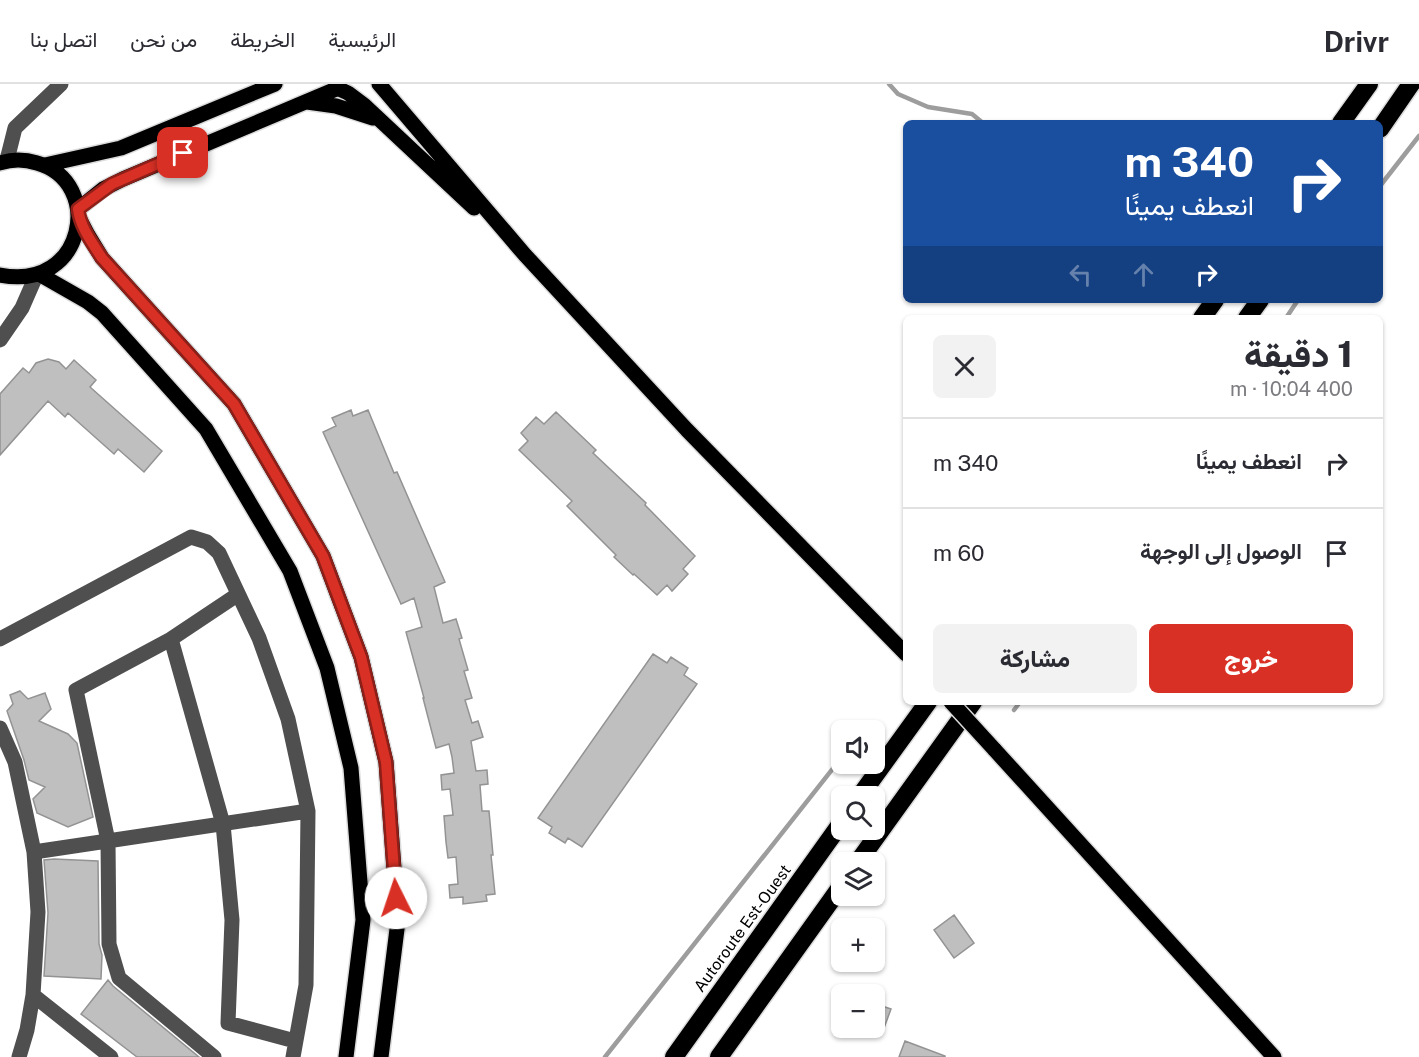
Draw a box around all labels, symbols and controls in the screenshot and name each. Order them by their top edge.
text: Drivr [1324,25,1389,58]
text: اتصل بنا [30,27,97,52]
text: من نحن [130,27,197,52]
text: الخريطة [230,27,295,52]
text: الرئيسية [328,27,396,52]
pin [157,127,208,178]
icon: arrive [166,136,199,169]
text: 340 m [1124,137,1254,186]
icon: right [1275,144,1353,222]
text: انعطف يمينًا [1125,189,1254,221]
icon: left [1064,258,1097,291]
icon: ahead [1127,258,1160,291]
icon: right [1190,258,1223,291]
text: 1 دقيقة [1244,333,1353,375]
button: close [933,335,996,398]
text: 400 m · 10:04 [1230,377,1353,401]
icon: right [1320,447,1353,480]
text: انعطف يمينًا [1196,448,1302,474]
text: 340 m [933,450,999,476]
icon: arrive [1320,537,1353,570]
text: الوصول إلى الوجهة [1140,538,1302,564]
text: 60 m [933,540,984,566]
button: مشاركة [933,624,1137,693]
button: خروج [1149,624,1353,693]
map controls [831,720,885,1038]
button: sound [831,720,885,774]
button: search [831,786,885,840]
button: layers [831,852,885,906]
street label: Autoroute Est-Ouest [690,861,795,996]
position arrow [364,866,428,930]
button: + [831,918,885,972]
button: − [831,984,885,1038]

